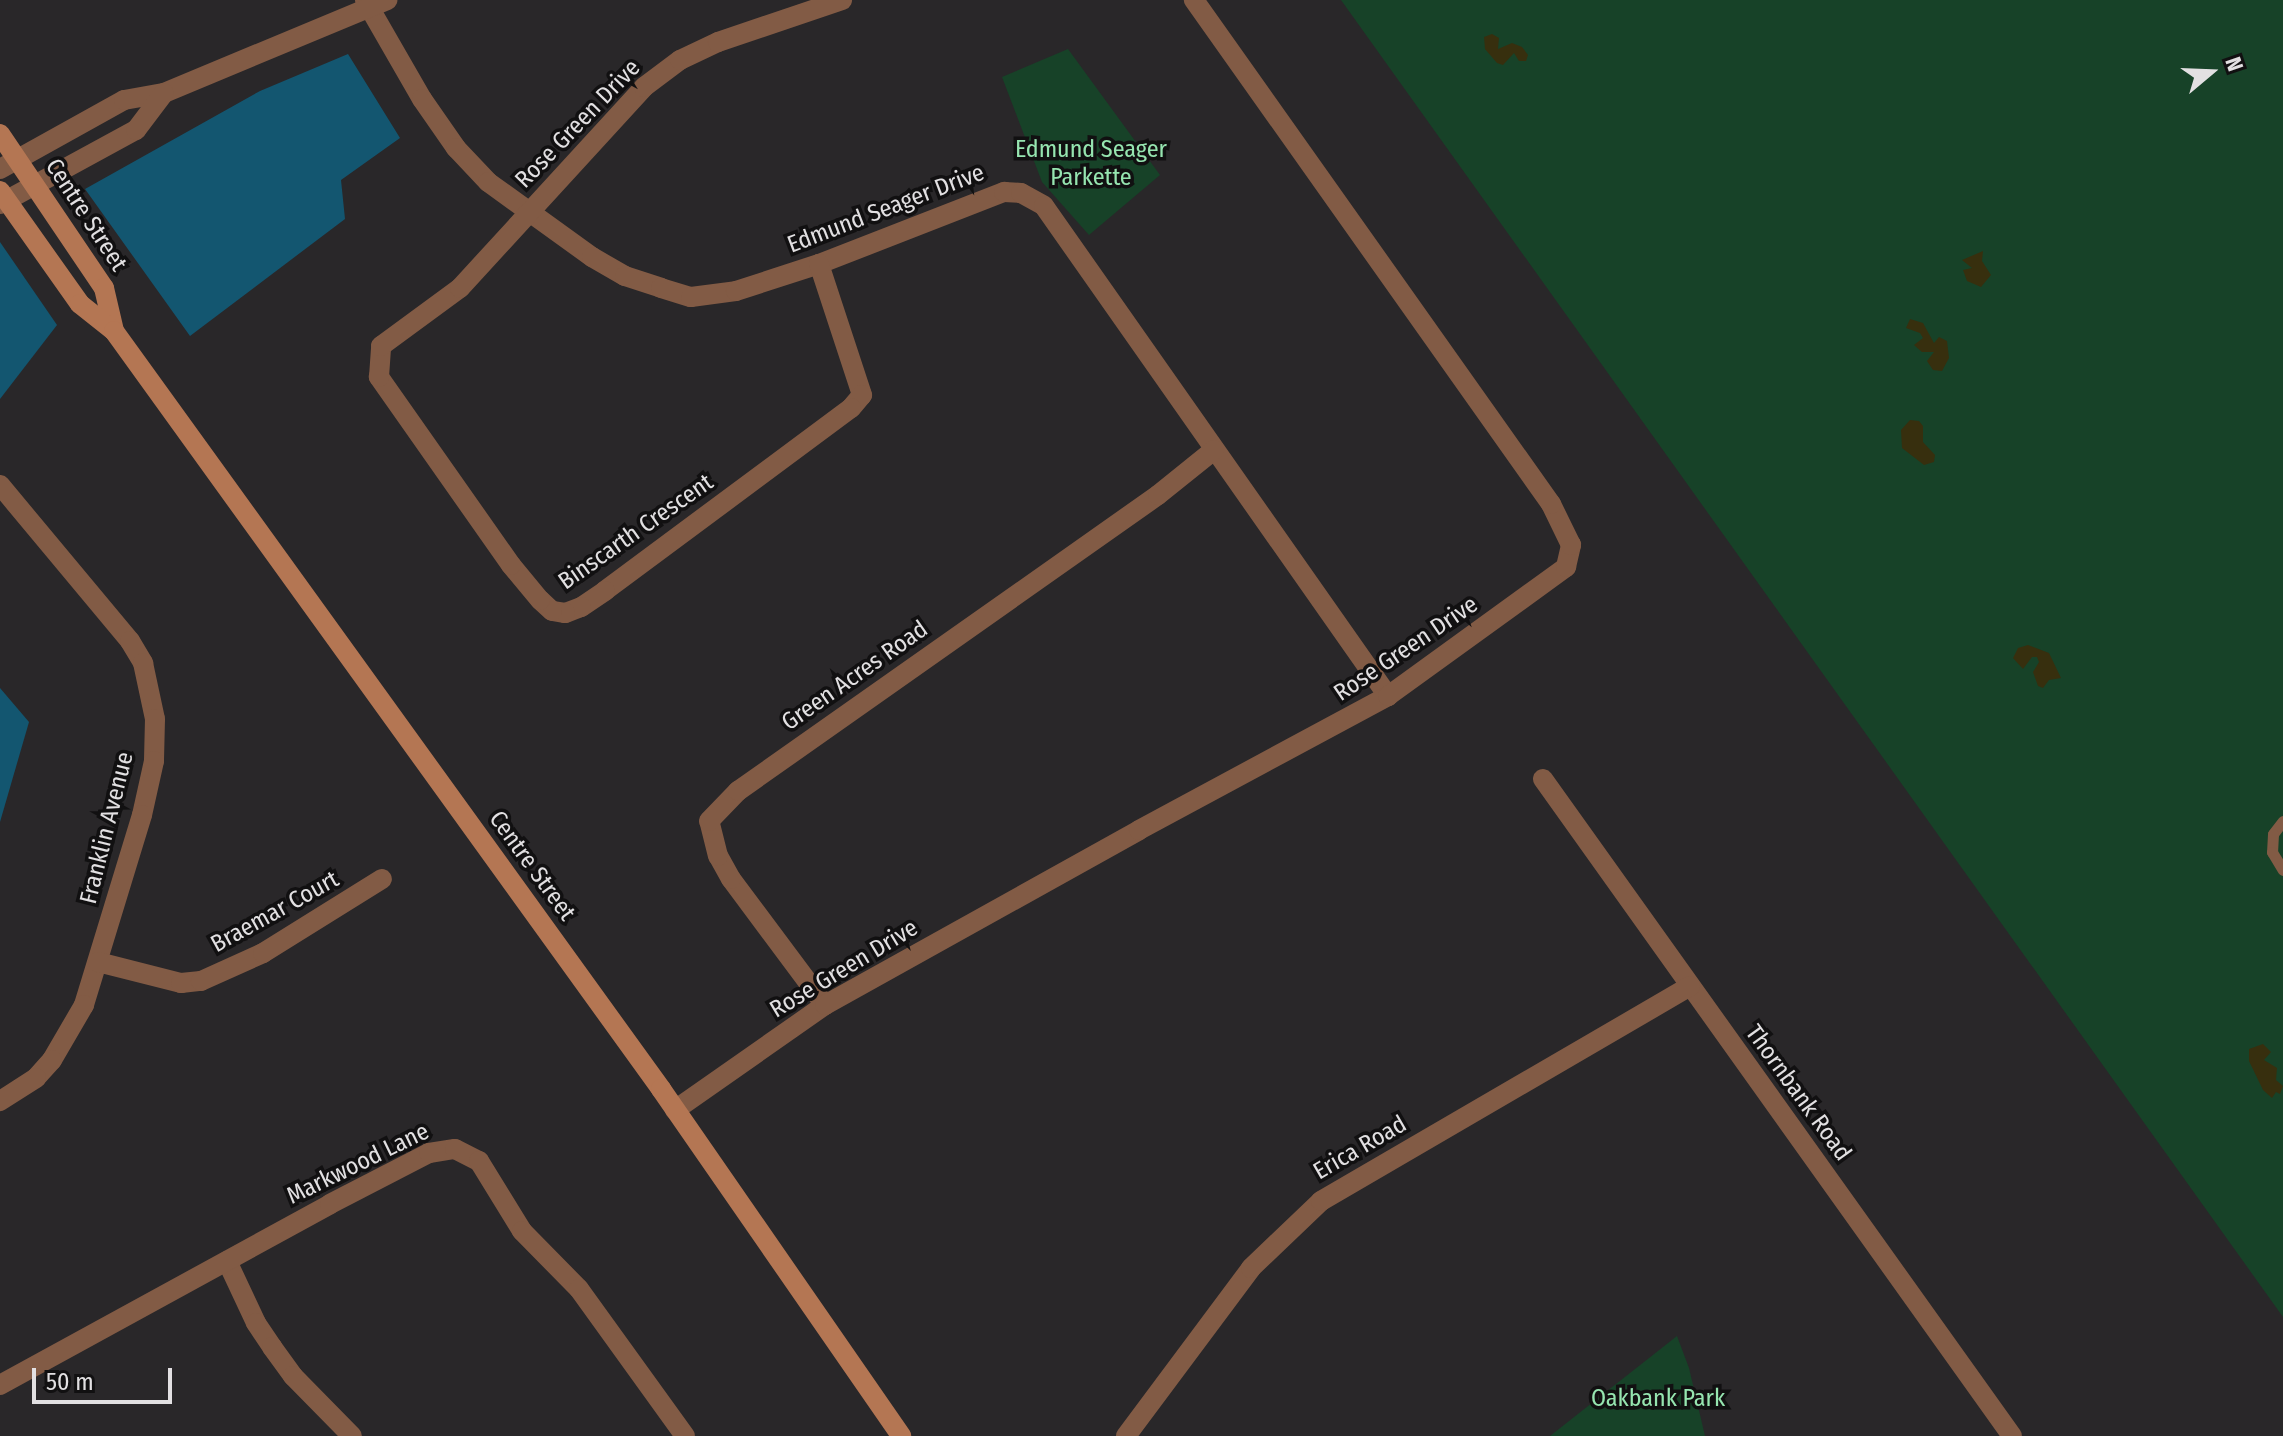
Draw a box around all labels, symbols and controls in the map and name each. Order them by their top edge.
north arrow [2171,32,2251,112]
text: N [2219,53,2249,75]
street label: Rose Green Drive [510,54,646,194]
park label: Edmund Seager Parkette [1015,136,1167,192]
street label: Centre Street [39,153,133,277]
street label: Edmund Seager Drive [784,158,988,260]
street label: Binscarth Crescent [553,468,719,596]
street label: Rose Green Drive [1329,590,1483,708]
street label: Green Acres Road [776,615,934,737]
street label: Franklin Avenue [74,749,140,907]
street label: Centre Street [483,806,581,926]
street label: Braemar Court [206,865,344,959]
street label: Rose Green Drive [765,914,923,1024]
street label: Thornbank Road [1739,1019,1857,1167]
street label: Erica Road [1308,1110,1412,1186]
street label: Markwood Lane [282,1117,434,1211]
scale bar [36,1352,176,1402]
text: 50 m [46,1368,94,1396]
park label: Oakbank Park [1591,1385,1725,1413]

